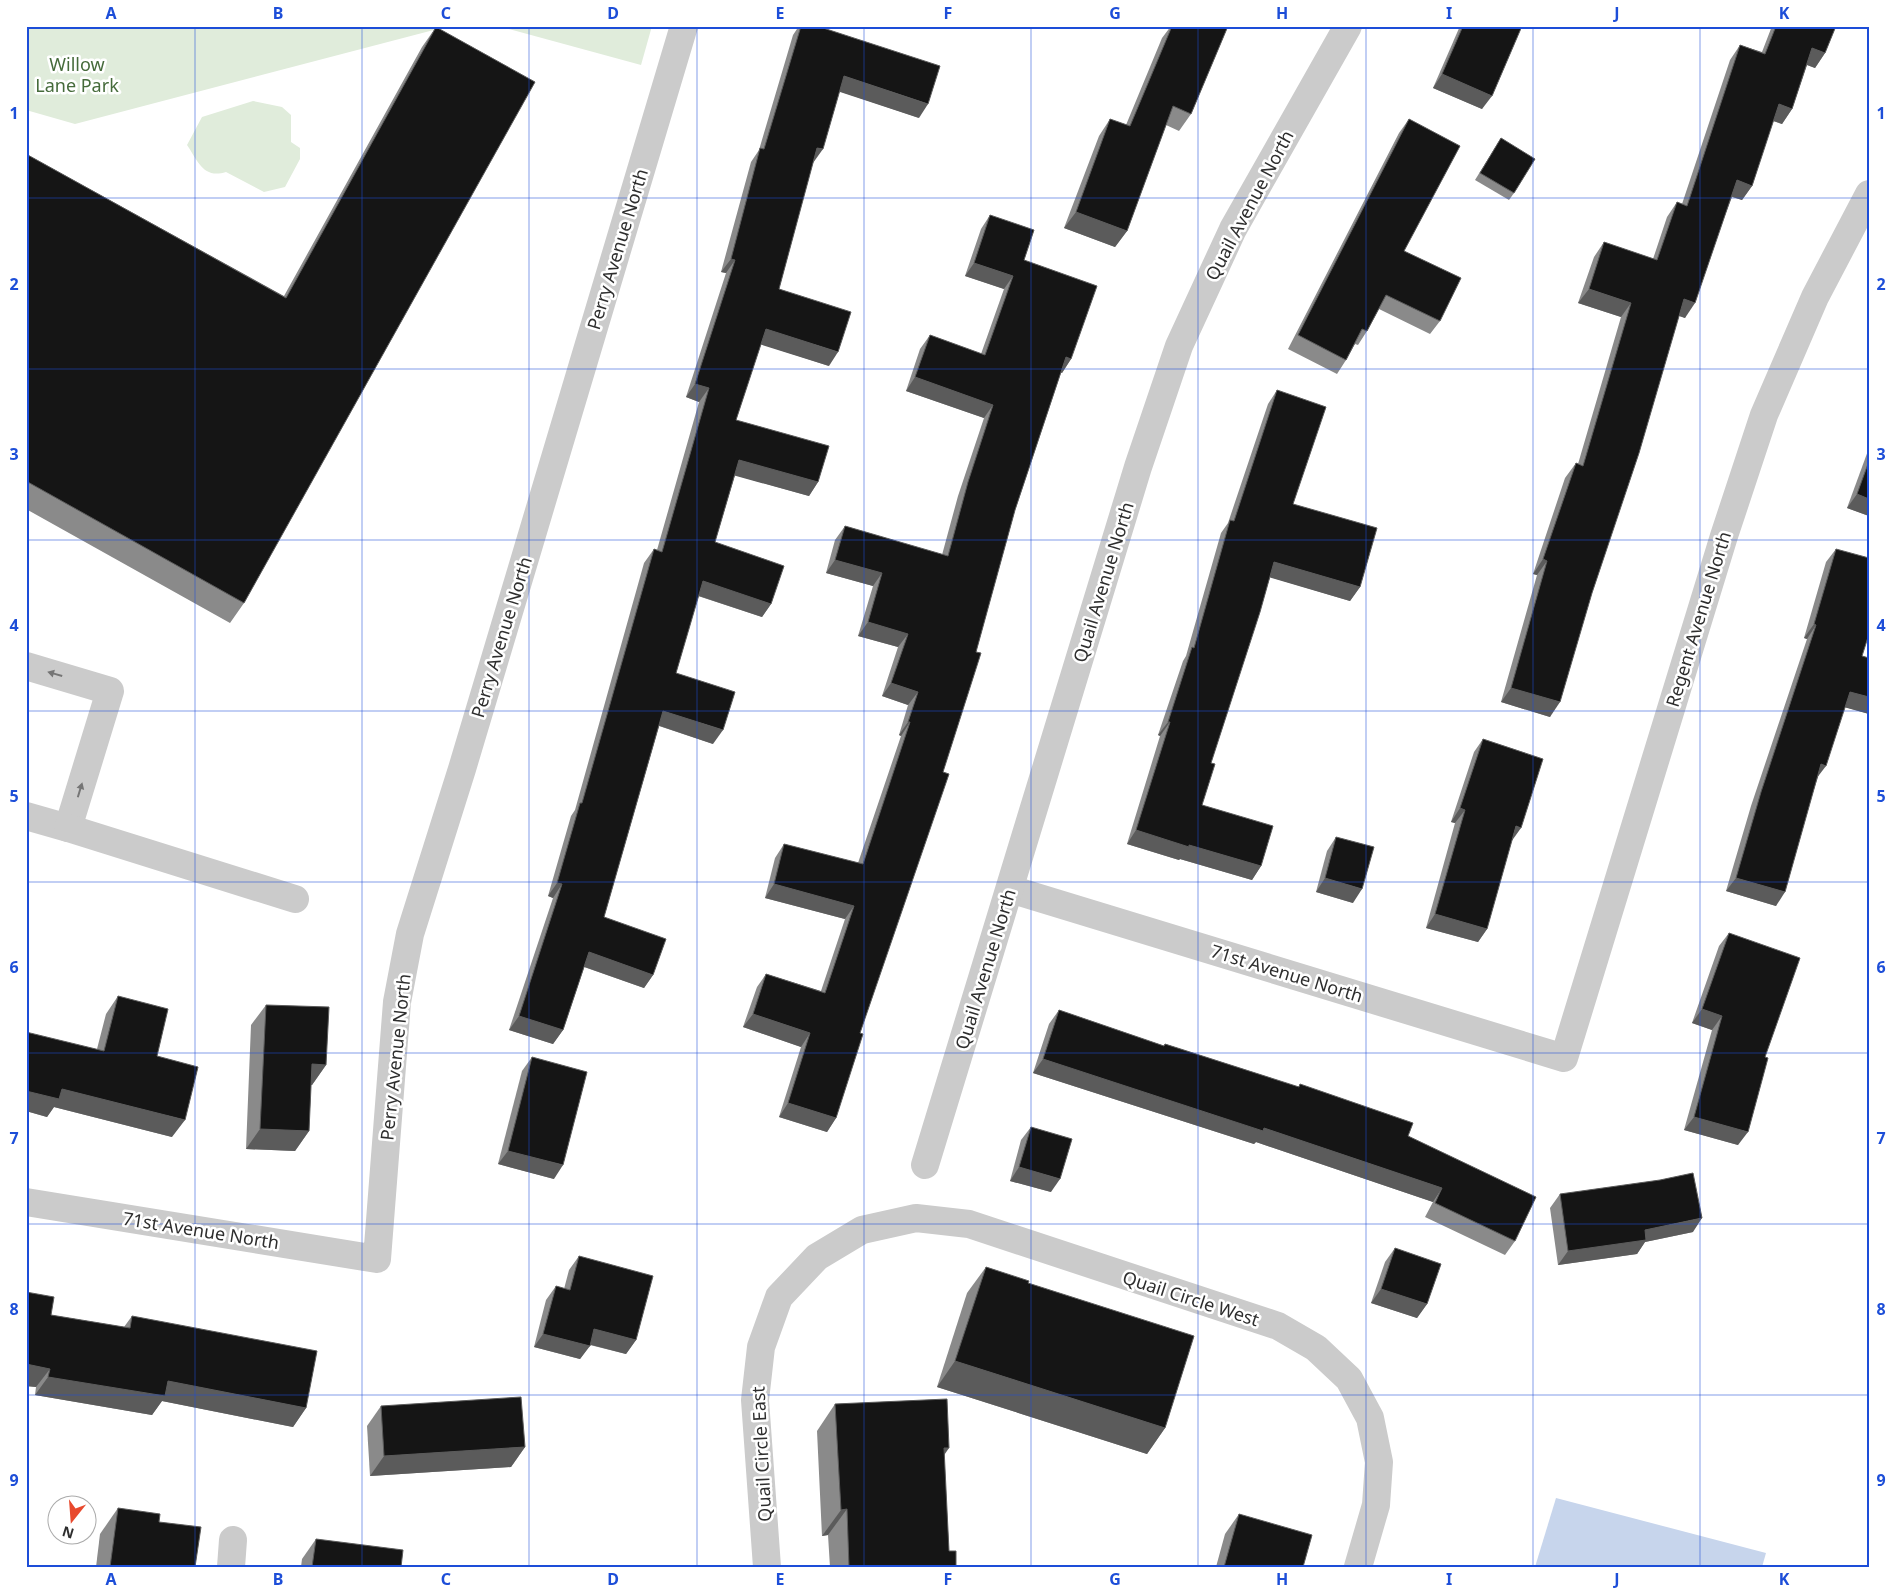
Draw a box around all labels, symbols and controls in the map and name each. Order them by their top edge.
text: A [105,2,117,24]
text: B [273,2,283,24]
text: C [441,2,451,24]
text: D [607,2,619,24]
text: E [776,2,785,24]
text: F [944,2,952,24]
text: G [1109,2,1121,24]
text: H [1276,2,1288,24]
text: I [1446,2,1452,24]
text: J [1612,2,1620,24]
text: K [1779,2,1790,24]
park label: Willow Lane Park [35,52,119,97]
text: 1 [9,102,19,124]
text: 1 [1876,102,1886,124]
street label: Quail Avenue North [1199,126,1299,284]
street label: Perry Avenue North [581,166,653,332]
text: 2 [9,273,19,295]
text: 2 [1876,273,1886,295]
text: 3 [9,443,19,465]
text: 3 [1876,443,1886,465]
street label: Quail Avenue North [1067,499,1139,665]
street label: Regent Avenue North [1660,528,1736,710]
street label: Perry Avenue North [465,554,537,720]
text: 4 [9,614,19,636]
text: 4 [1876,614,1886,636]
one-way arrow [47,670,62,678]
one-way arrow [77,783,84,798]
text: 5 [9,785,19,807]
text: 5 [1876,785,1886,807]
street label: Quail Avenue North [949,886,1021,1052]
street label: 71st Avenue North [1208,938,1366,1008]
text: 6 [9,956,19,978]
text: 6 [1876,956,1886,978]
street label: Perry Avenue North [374,973,416,1141]
text: 7 [9,1127,19,1149]
text: 7 [1876,1127,1886,1149]
street label: 71st Avenue North [121,1206,281,1254]
street label: Quail Circle West [1120,1265,1263,1332]
text: 8 [9,1298,19,1320]
text: 8 [1876,1298,1886,1320]
street label: Quail Circle East [745,1385,777,1522]
text: 9 [9,1469,19,1491]
text: 9 [1876,1469,1886,1491]
north arrow [48,1496,98,1546]
text: N [60,1522,76,1544]
text: A [105,1568,117,1590]
text: B [273,1568,283,1590]
text: C [441,1568,451,1590]
text: D [607,1568,619,1590]
text: E [776,1568,785,1590]
text: F [944,1568,952,1590]
text: G [1109,1568,1121,1590]
text: H [1276,1568,1288,1590]
text: I [1446,1568,1452,1590]
text: J [1612,1568,1620,1590]
text: K [1779,1568,1790,1590]

